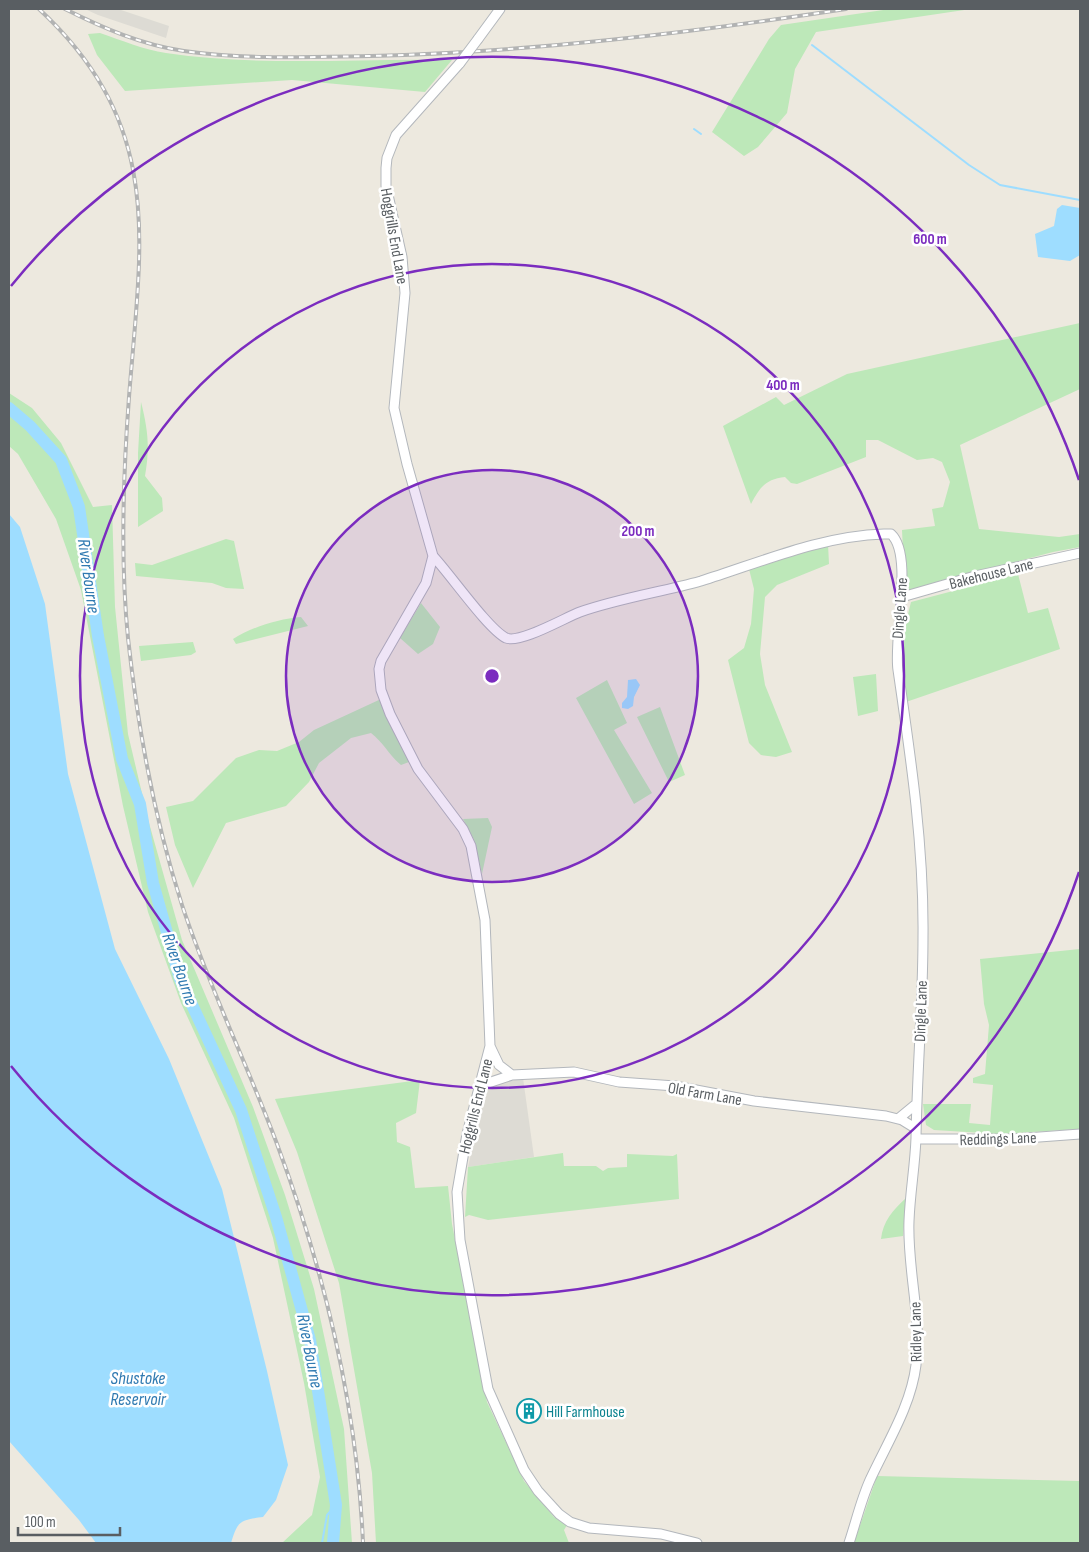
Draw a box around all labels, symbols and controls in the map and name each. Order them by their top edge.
street label: Hoggrills End Lane [376,187,411,286]
text: 600 m [913,230,947,249]
text: 400 m [766,376,800,395]
text: 200 m [621,522,655,541]
water label: River Bourne [73,537,104,615]
street label: Bakehouse Lane [947,555,1035,594]
street label: Dingle Lane [889,577,912,639]
centre of rings [483,667,501,685]
water label: River Bourne [157,930,202,1008]
street label: Dingle Lane [911,980,932,1042]
street label: Hoggrills End Lane [455,1057,497,1156]
street label: Old Farm Lane [666,1079,743,1110]
street label: Reddings Lane [959,1129,1037,1150]
street label: Ridley Lane [906,1302,927,1362]
water label: River Bourne [292,1312,327,1390]
water label: Shustoke Reservoir [110,1368,167,1410]
building icon: Hill Farmhouse [516,1398,542,1424]
place label: Hill Farmhouse [546,1403,625,1422]
scale bar [18,1504,120,1536]
text: 100 m [25,1513,56,1532]

